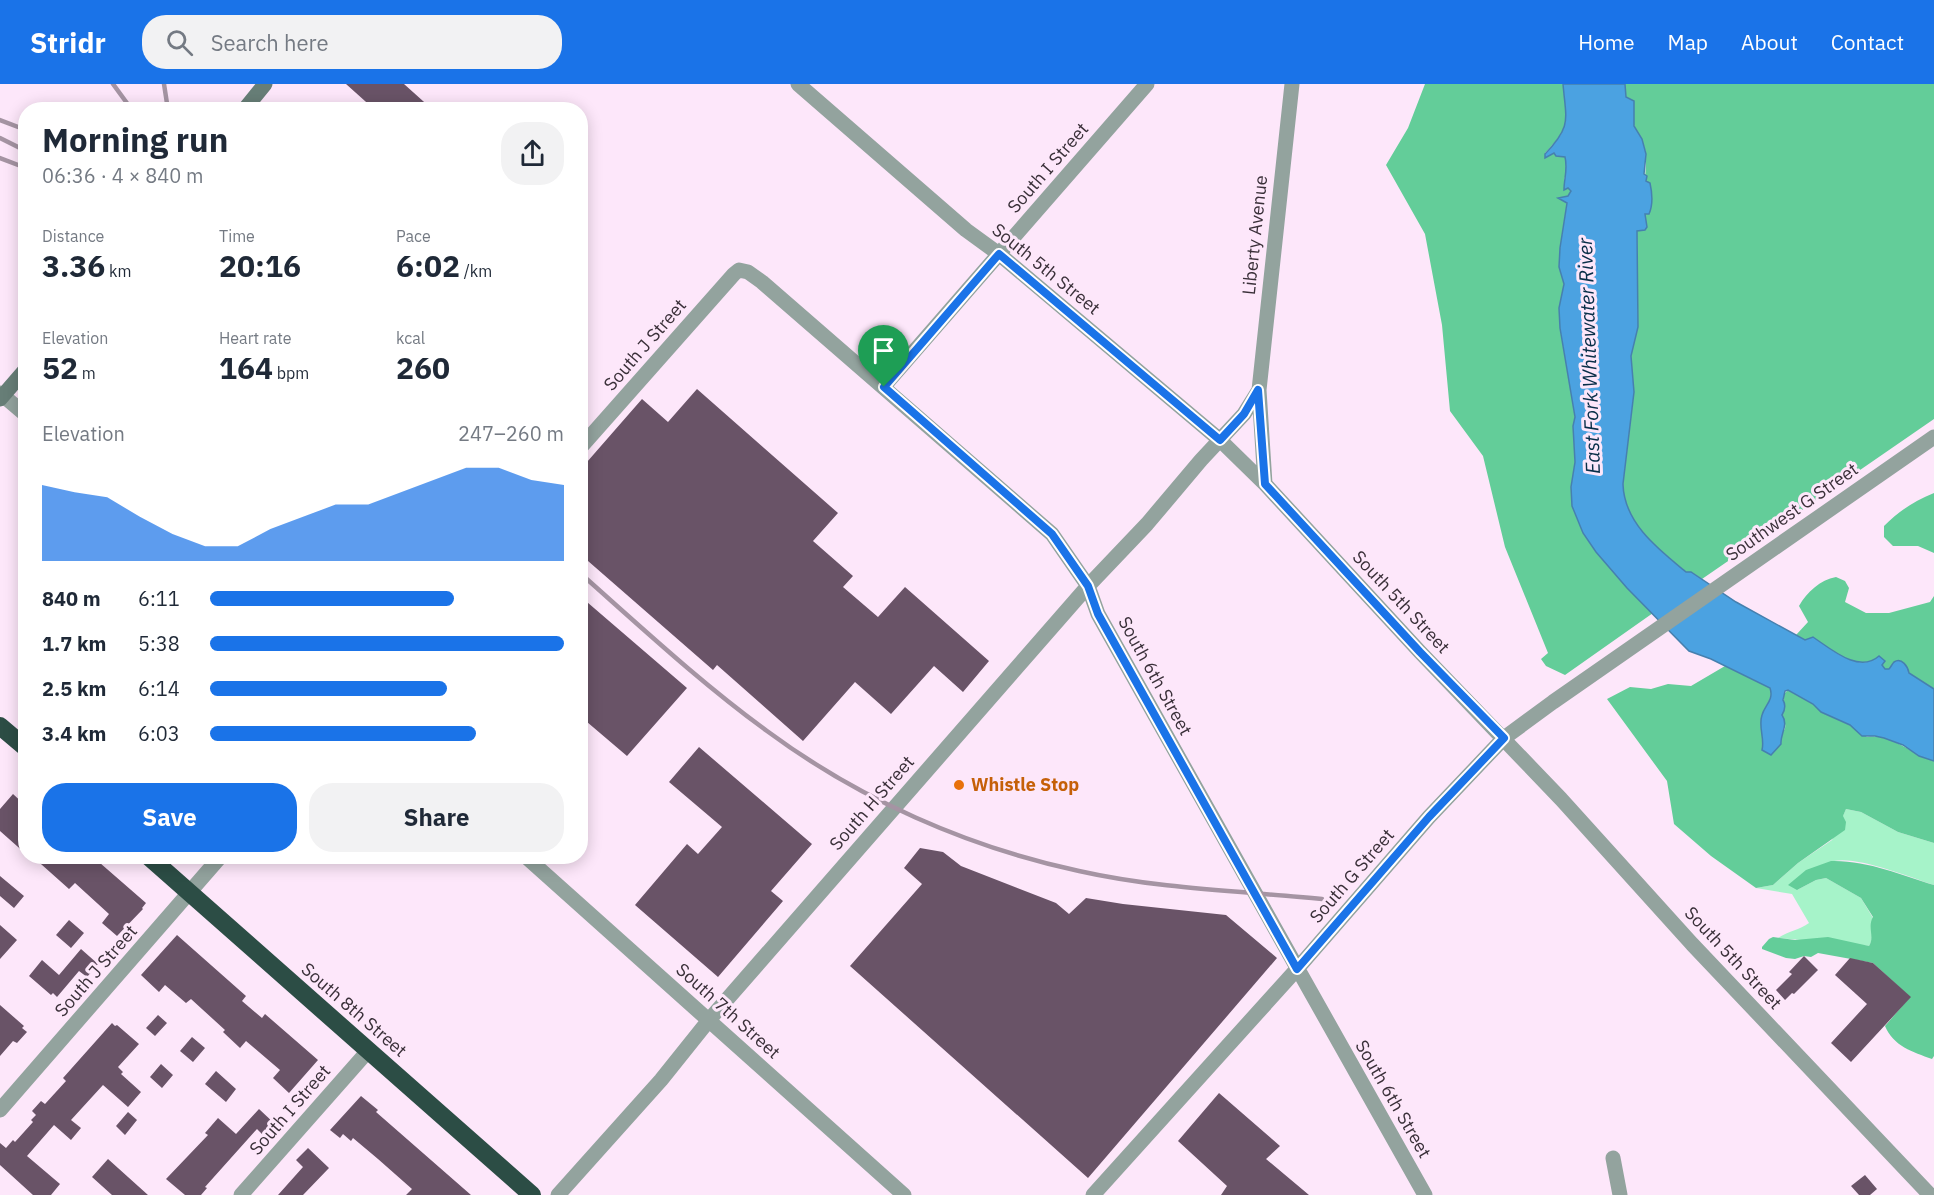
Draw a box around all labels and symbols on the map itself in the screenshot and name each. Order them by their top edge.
street label: South I Street [1002,118,1093,218]
street label: Liberty Avenue [1237,174,1272,296]
street label: South 5th Street [988,218,1105,319]
water label: East Fork Whitewater River [1571,237,1606,475]
street label: South J Street [598,294,691,395]
pin [858,325,909,387]
street label: Southwest G Street [1721,457,1862,566]
street label: South 5th Street [1348,545,1455,658]
street label: South 6th Street [1113,612,1198,739]
street label: South H Street [824,751,919,855]
place label: Whistle Stop [971,773,1079,796]
marker: Whistle Stop [952,778,966,792]
street label: South G Street [1304,824,1399,928]
street label: South 5th Street [1680,901,1787,1014]
street label: South J Street [49,920,142,1021]
street label: South 8th Street [297,957,412,1062]
street label: South 7th Street [671,958,785,1064]
street label: South 6th Street [1350,1036,1437,1162]
street label: South I Street [244,1060,335,1160]

